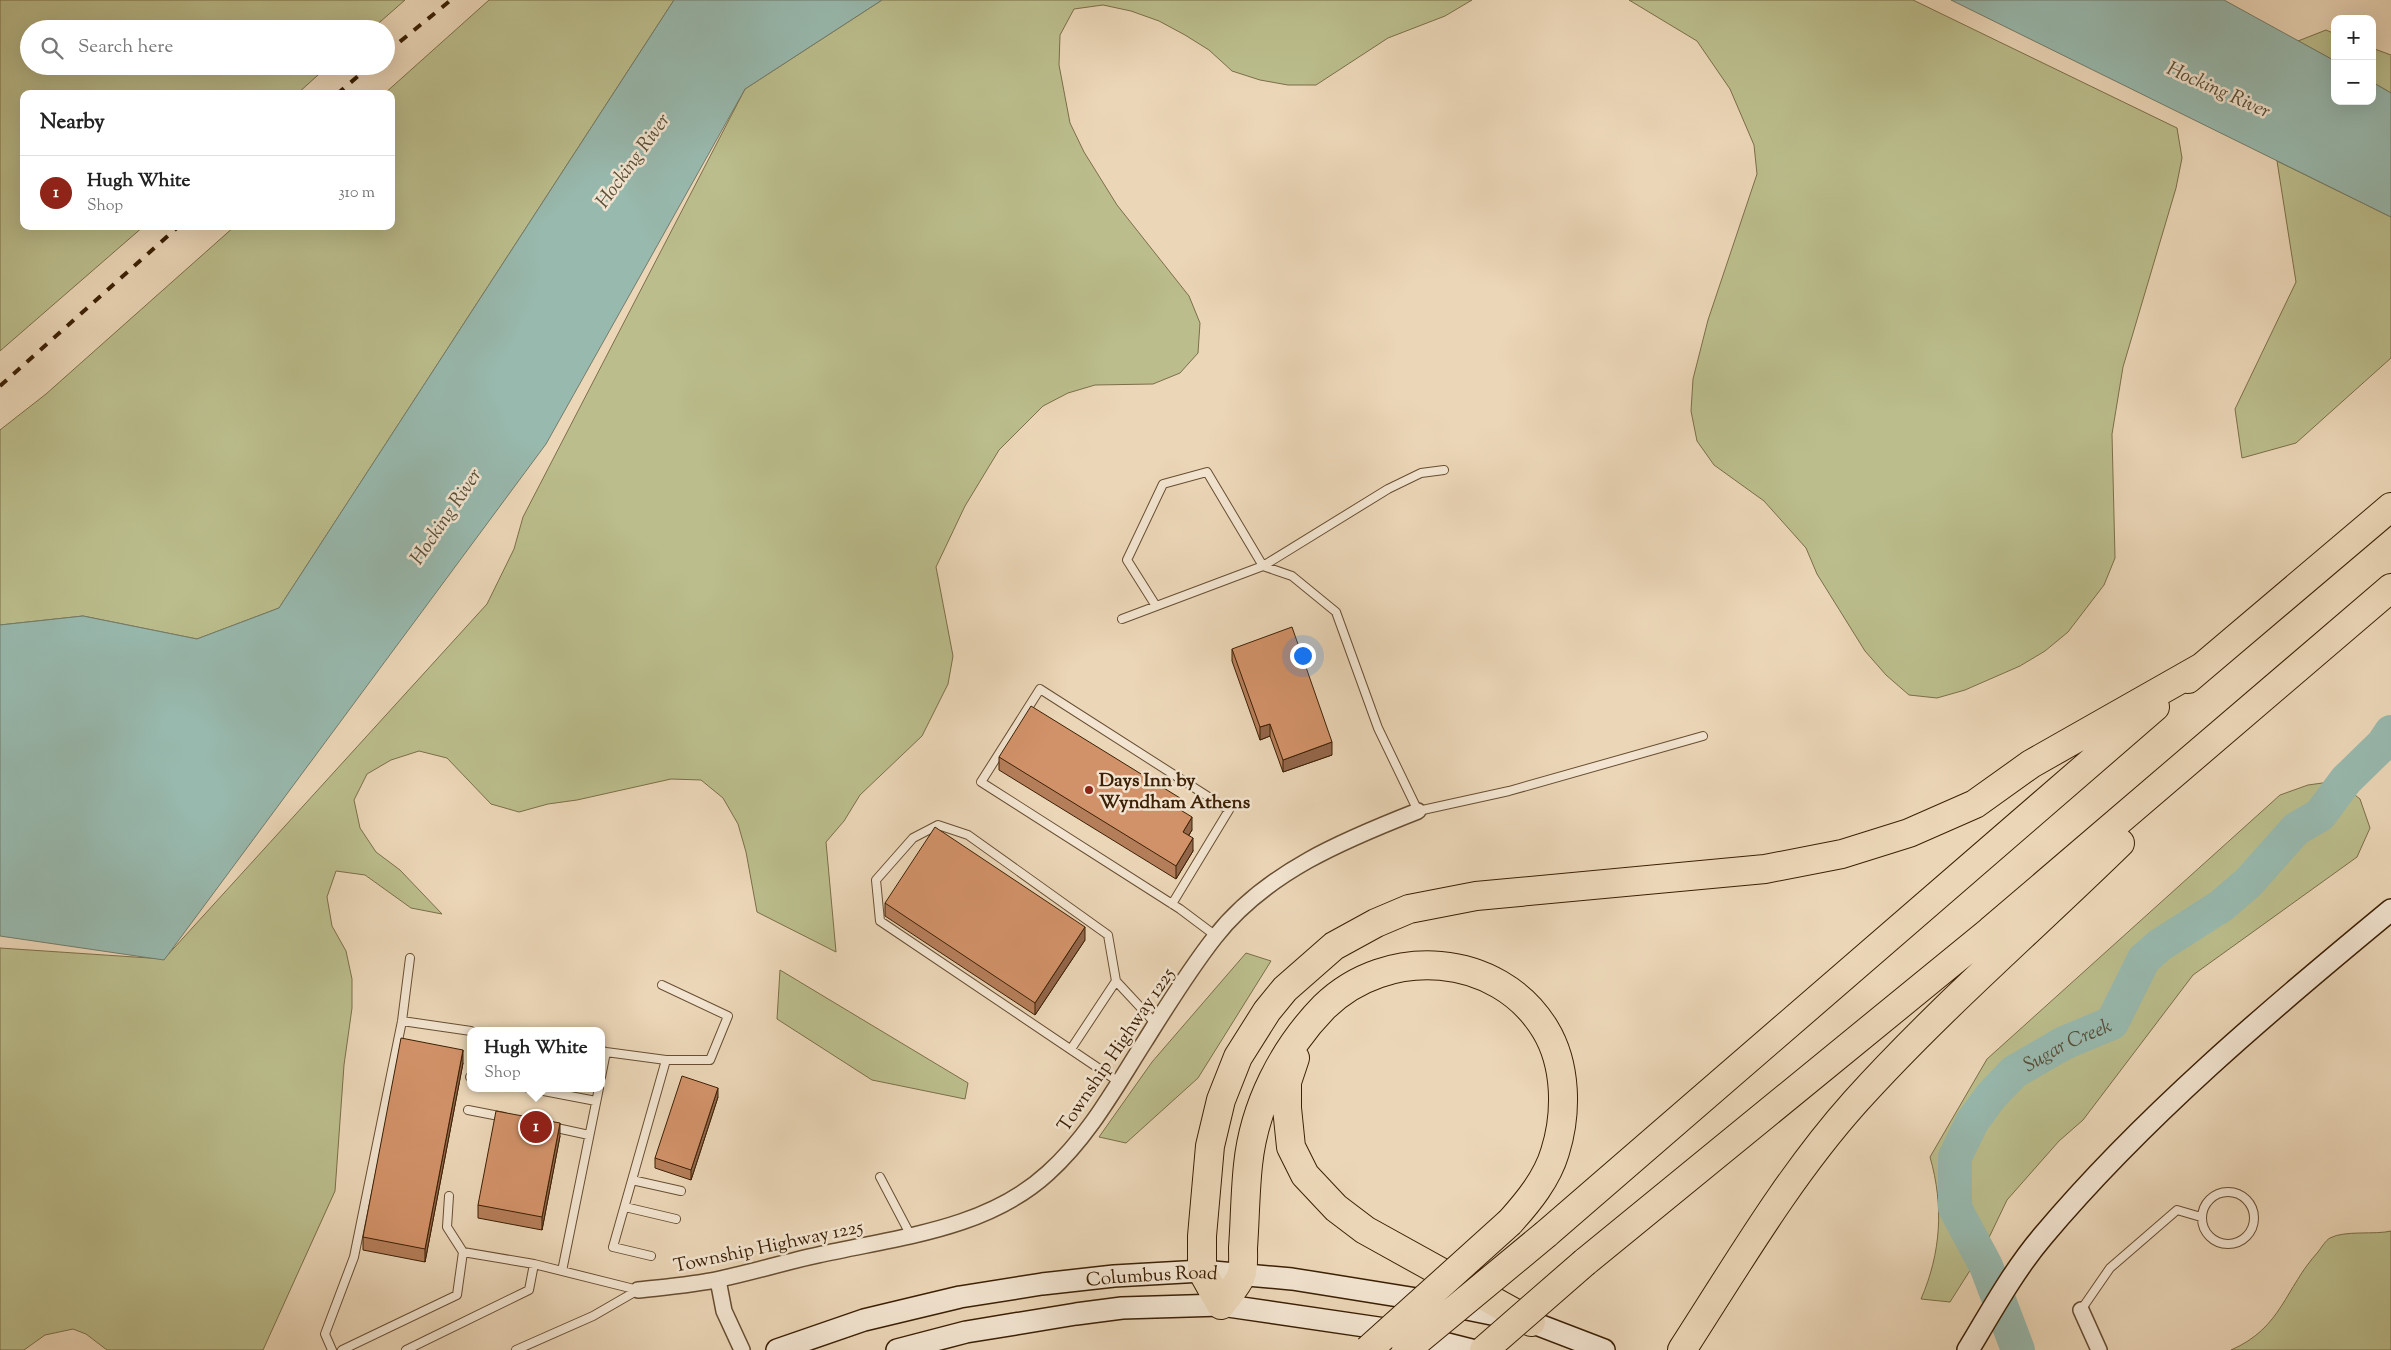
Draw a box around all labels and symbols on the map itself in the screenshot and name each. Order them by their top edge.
water label: Hocking River [2161,55,2275,127]
water label: Hocking River [590,108,678,215]
water label: Hocking River [404,463,490,571]
your location [1290,643,1316,669]
place label: Days Inn by Wyndham Athens [1099,768,1251,817]
marker: Days Inn by Wyndham Athens [1083,784,1095,796]
street label: Township Highway 1225 [1052,962,1183,1138]
water label: Sugar Creek [2018,1013,2117,1081]
pin: 1 [520,1108,552,1146]
street label: Township Highway 1225 [671,1214,866,1281]
street label: Columbus Road [1085,1260,1219,1295]

